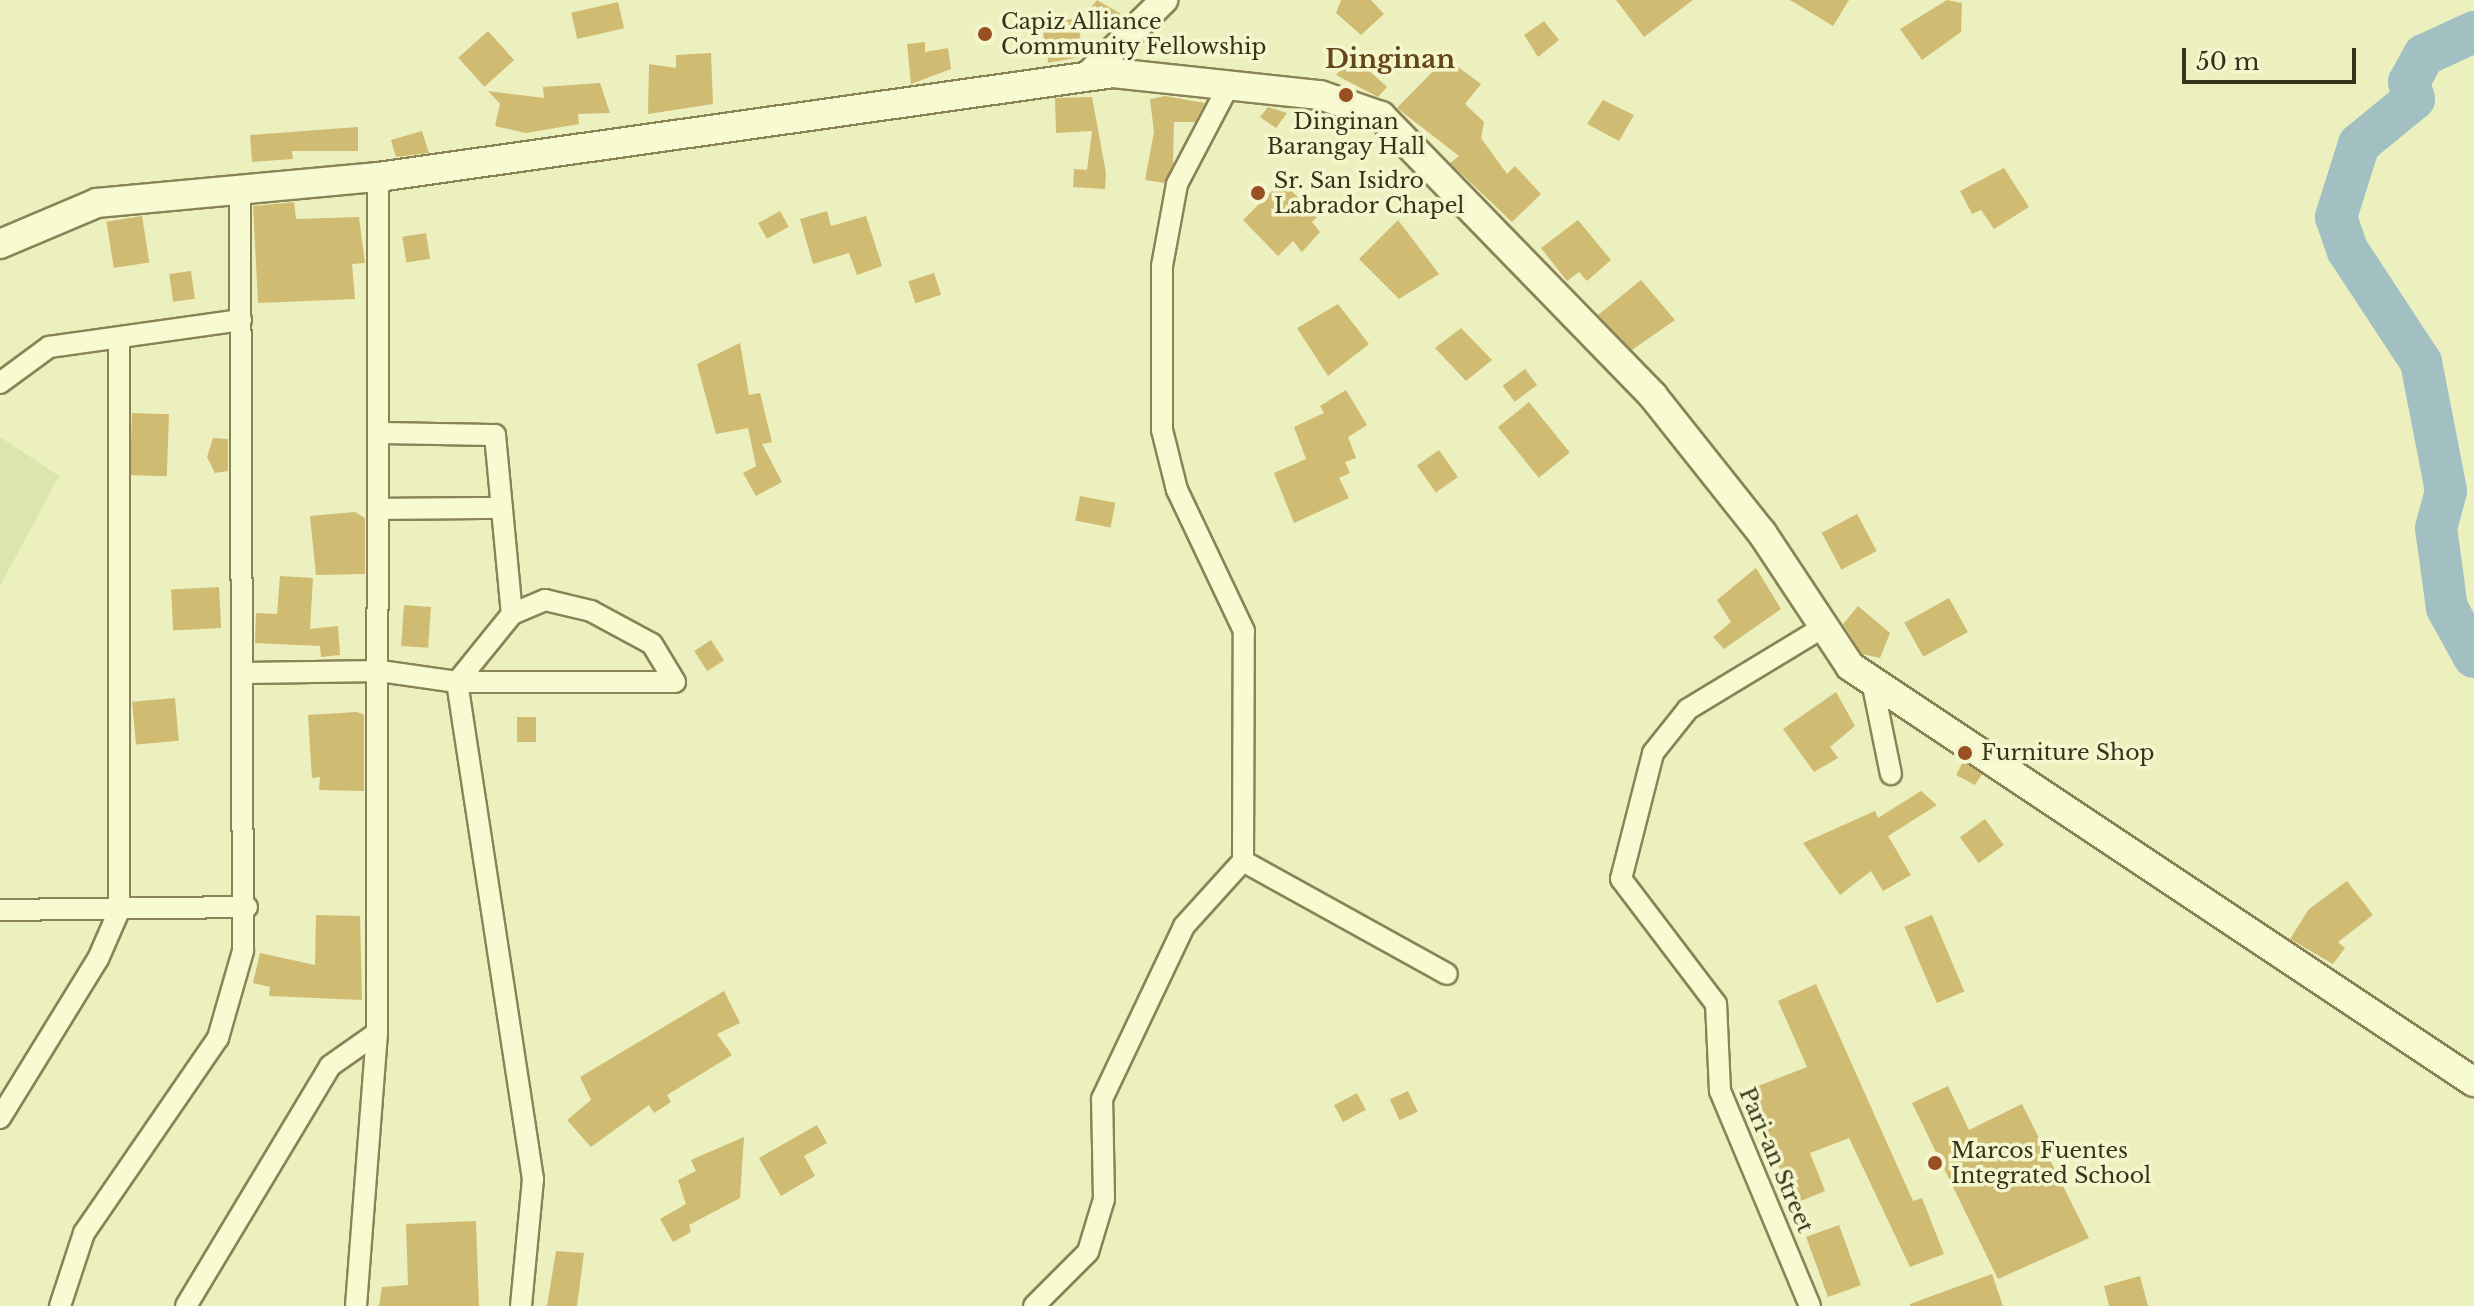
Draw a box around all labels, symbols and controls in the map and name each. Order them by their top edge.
place label: Capiz Alliance Community Fellowship [1001,8,1267,60]
marker: Capiz Alliance Community Fellowship [976,25,994,43]
scale bar [2186,32,2360,82]
district label: Dinginan [1325,44,1455,76]
text: 50 m [2196,47,2259,76]
marker: Dinginan Barangay Hall [1337,86,1355,104]
place label: Dinginan Barangay Hall [1266,108,1426,160]
place label: Sr. San Isidro Labrador Chapel [1274,167,1465,218]
marker: Sr. San Isidro Labrador Chapel [1249,184,1267,202]
place label: Furniture Shop [1981,740,2155,766]
marker: Furniture Shop [1956,744,1974,762]
street label: Pari-an Street [1734,1083,1818,1237]
place label: Marcos Fuentes Integrated School [1951,1137,2151,1188]
marker: Marcos Fuentes Integrated School [1926,1154,1944,1172]

